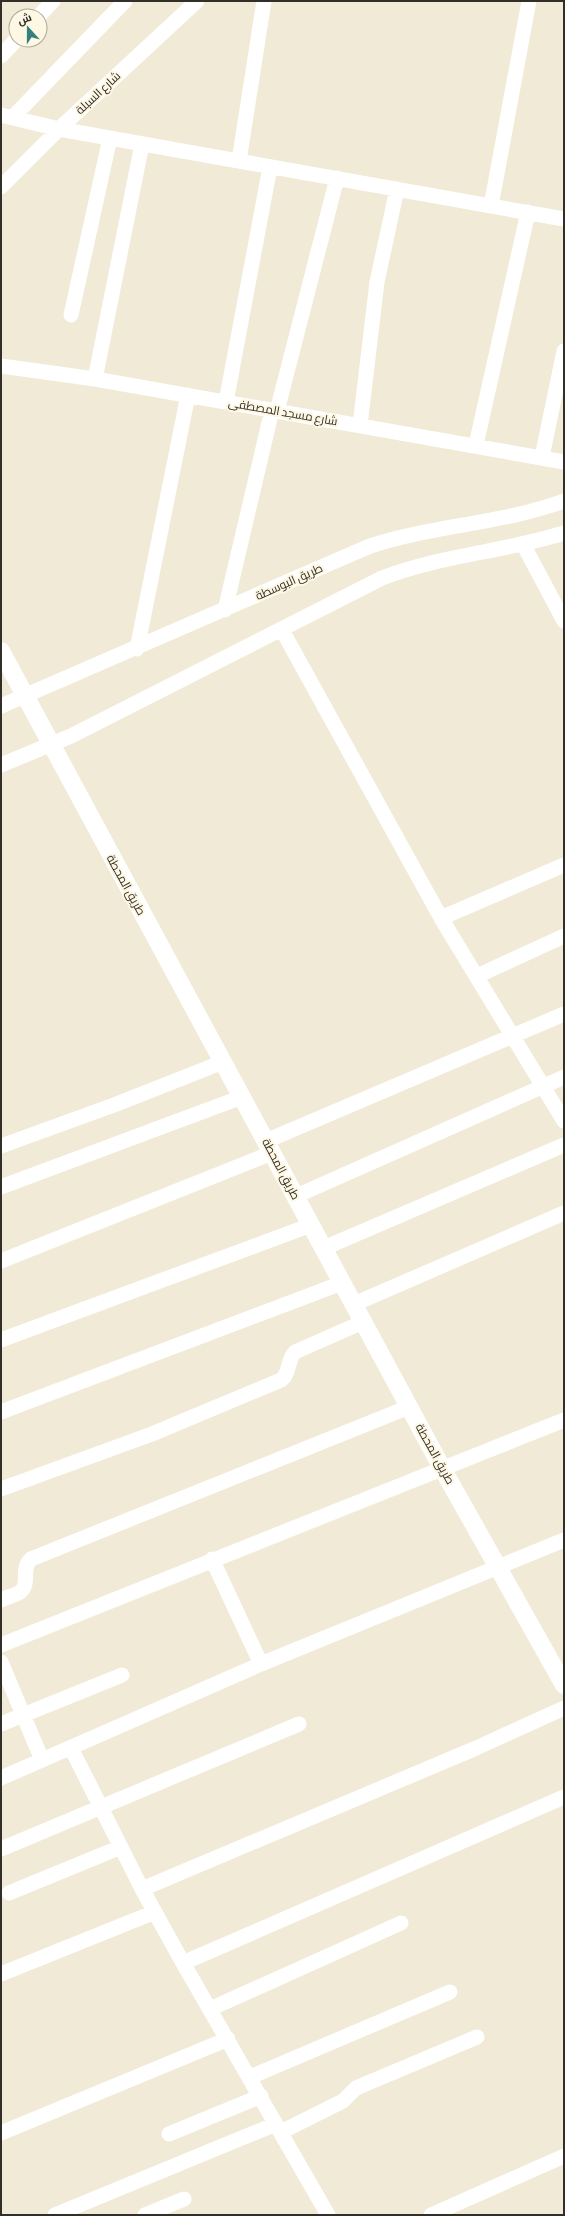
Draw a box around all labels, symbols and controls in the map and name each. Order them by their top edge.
north arrow [8,8,48,48]
text: ش [16,11,34,28]
street label: شارع السبلة [73,69,124,118]
street label: شارع مسجد المصطفى [227,395,339,430]
street label: طريق البوسطة [253,561,325,604]
street label: طريق المحطة [103,852,148,918]
street label: طريق المحطة [258,1136,303,1202]
street label: طريق المحطة [412,1421,457,1487]

